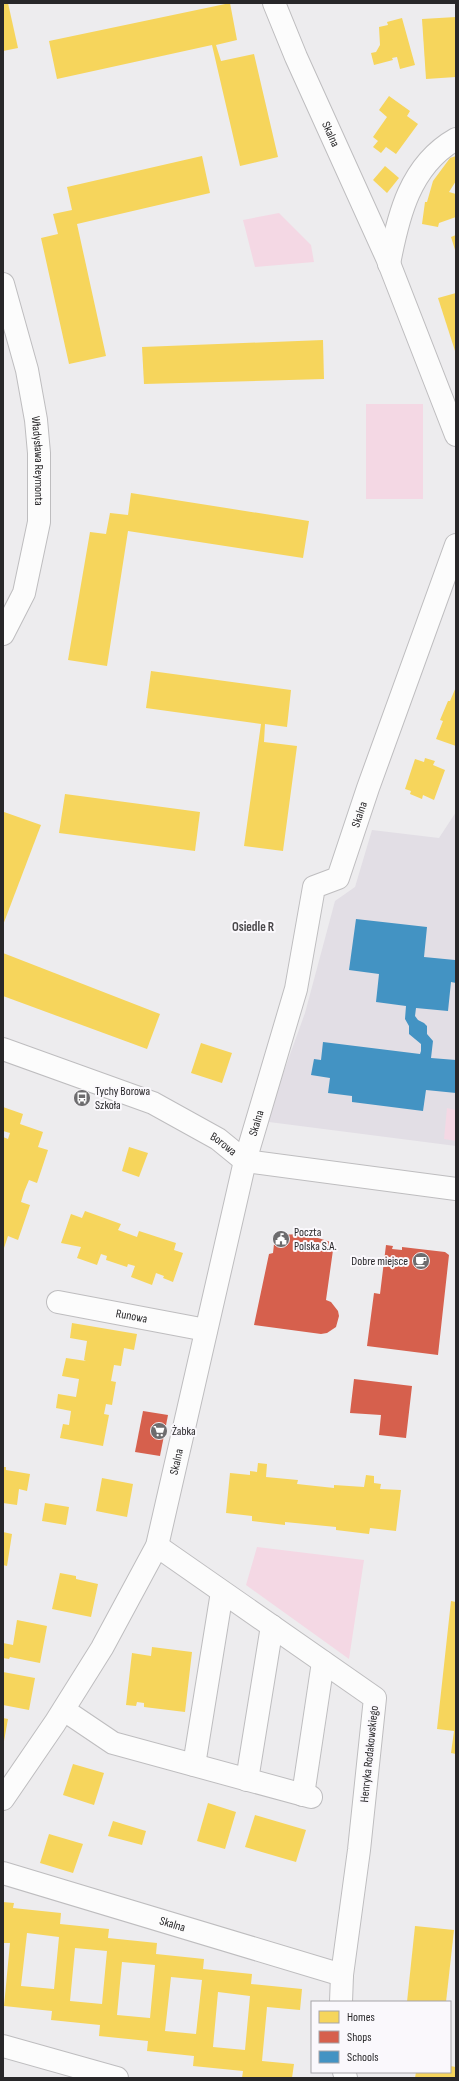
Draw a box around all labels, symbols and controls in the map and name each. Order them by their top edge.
street label: Skalna [318,119,343,150]
street label: Władysława Reymonta [28,416,46,506]
street label: Skalna [348,799,371,829]
district label: Osiedle R [232,919,275,935]
place label: Tychy Borowa Szkoła [95,1084,150,1113]
bus stop icon: Tychy Borowa Szkoła [72,1088,92,1108]
street label: Skalna [246,1108,268,1138]
street label: Borowa [207,1129,240,1159]
place label: Poczta Polska S.A. [294,1225,337,1254]
public building icon: Poczta Polska S.A. [271,1229,291,1249]
cafe icon: Dobre miejsce [411,1251,431,1271]
place label: Dobre miejsce [351,1254,408,1269]
street label: Runowa [115,1306,149,1327]
supermarket icon: Żabka [149,1421,169,1441]
place label: Żabka [172,1424,196,1439]
street label: Skalna [167,1447,187,1476]
street label: Henryka Rodakowskiego [357,1705,382,1803]
street label: Skalna [158,1913,187,1936]
legend [311,2001,451,2073]
text: Homes [347,2010,375,2025]
text: Shops [347,2030,372,2045]
text: Schools [347,2050,379,2065]

